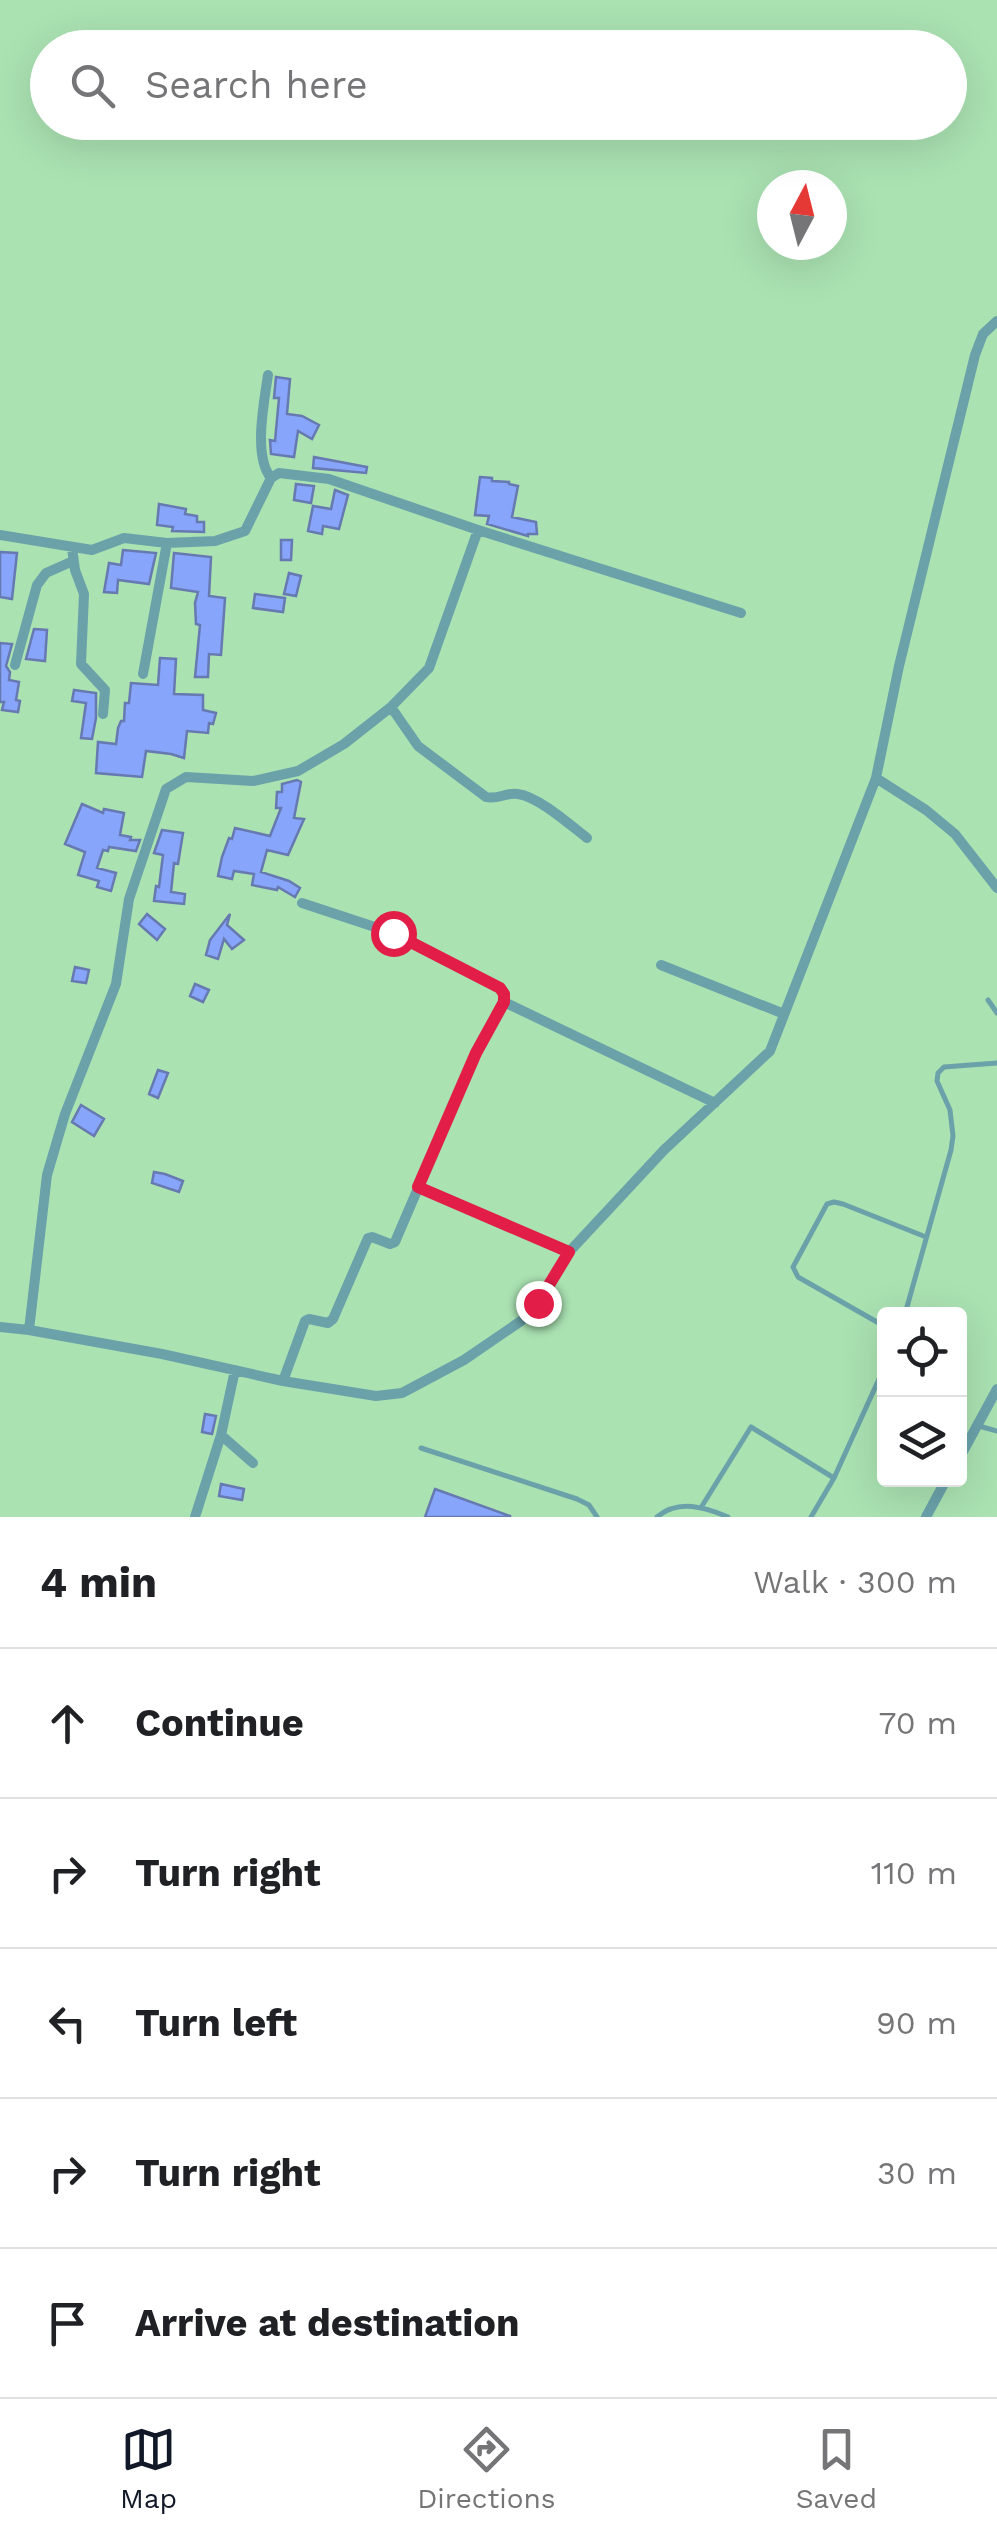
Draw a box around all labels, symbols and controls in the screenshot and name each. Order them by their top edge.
search box [30,30,967,140]
icon: search [65,58,120,113]
text: Search here [145,63,368,107]
north arrow [757,170,847,260]
route start [371,911,417,957]
route end [516,1281,562,1327]
map controls [877,1307,967,1487]
button: locate [877,1307,967,1397]
button: layers [877,1397,967,1487]
text: 4 min [40,1558,157,1607]
text: Walk · 300 m [753,1563,957,1601]
icon: ahead [40,1696,95,1751]
text: Continue [135,1701,304,1745]
text: 70 m [878,1704,957,1742]
icon: right [40,1846,95,1901]
text: Turn right [135,1851,321,1895]
text: 110 m [871,1854,957,1892]
icon: left [40,1996,95,2051]
text: Turn left [135,2001,297,2045]
text: 90 m [876,2004,957,2042]
icon: right [40,2146,95,2201]
text: Turn right [135,2151,321,2195]
text: 30 m [877,2154,957,2192]
icon: arrive [40,2296,95,2351]
text: Arrive at destination [135,2301,520,2345]
tab: Map [120,2422,177,2515]
tab: Directions [417,2422,556,2515]
tab: Saved [796,2422,877,2515]

